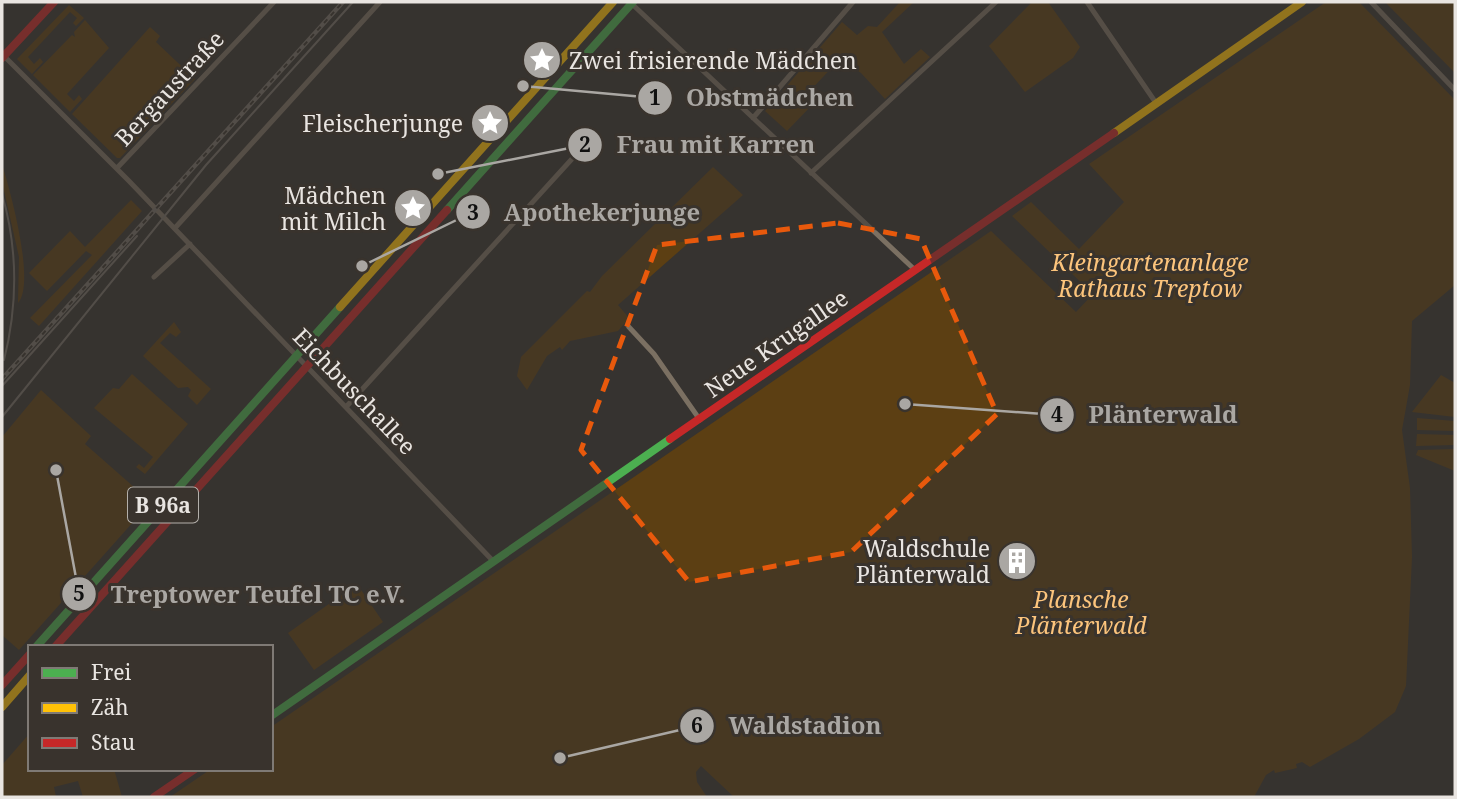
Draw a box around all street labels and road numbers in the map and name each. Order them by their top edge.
street label: Bergaustraße [107,23,231,153]
street label: Neue Krugallee [698,282,854,404]
street label: Eichbuschallee [286,321,424,461]
road number: B 96a [128,488,198,522]

